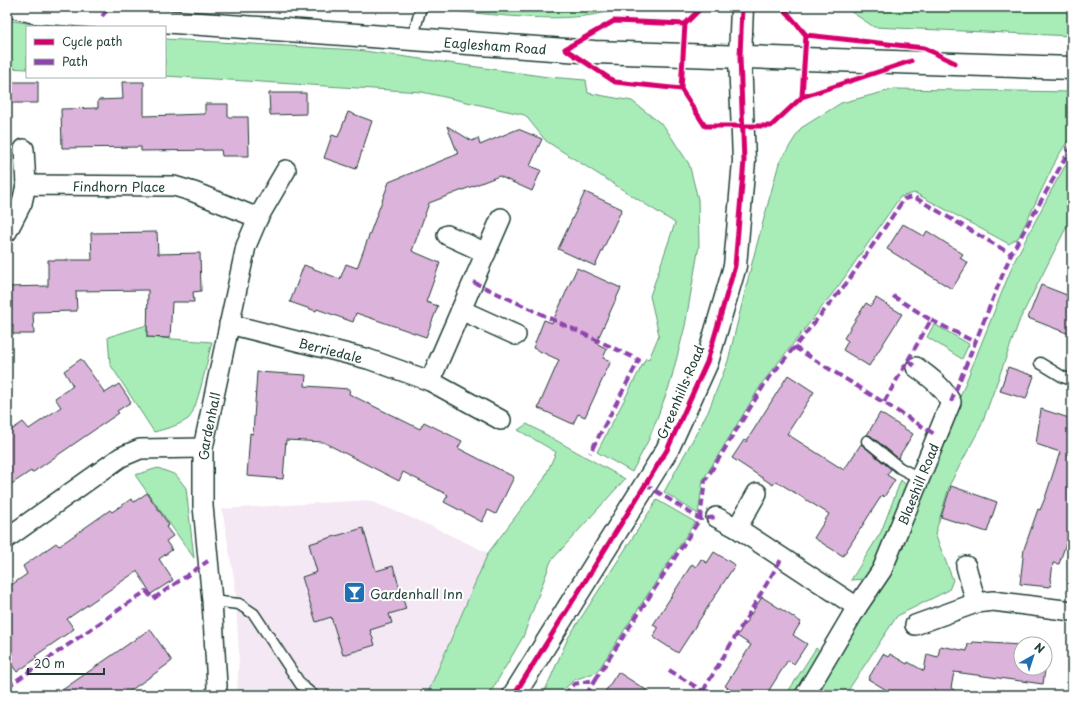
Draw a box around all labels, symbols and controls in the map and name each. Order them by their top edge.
legend [26,26,166,78]
text: Cycle path [62,32,123,50]
street label: Eaglesham Road [443,32,547,58]
text: Path [62,52,88,70]
street label: Findhorn Place [73,176,165,195]
street label: Berriedale [297,332,365,367]
street label: Greenhills Road [652,342,708,442]
street label: Gardenhall [193,390,224,460]
street label: Blaeshill Road [892,440,943,528]
bar icon: Gardenhall Inn [341,580,367,606]
place label: Gardenhall Inn [370,584,463,603]
north arrow [1013,636,1053,676]
text: N [1031,638,1049,657]
scale bar [28,650,104,676]
text: 20 m [34,654,65,672]

